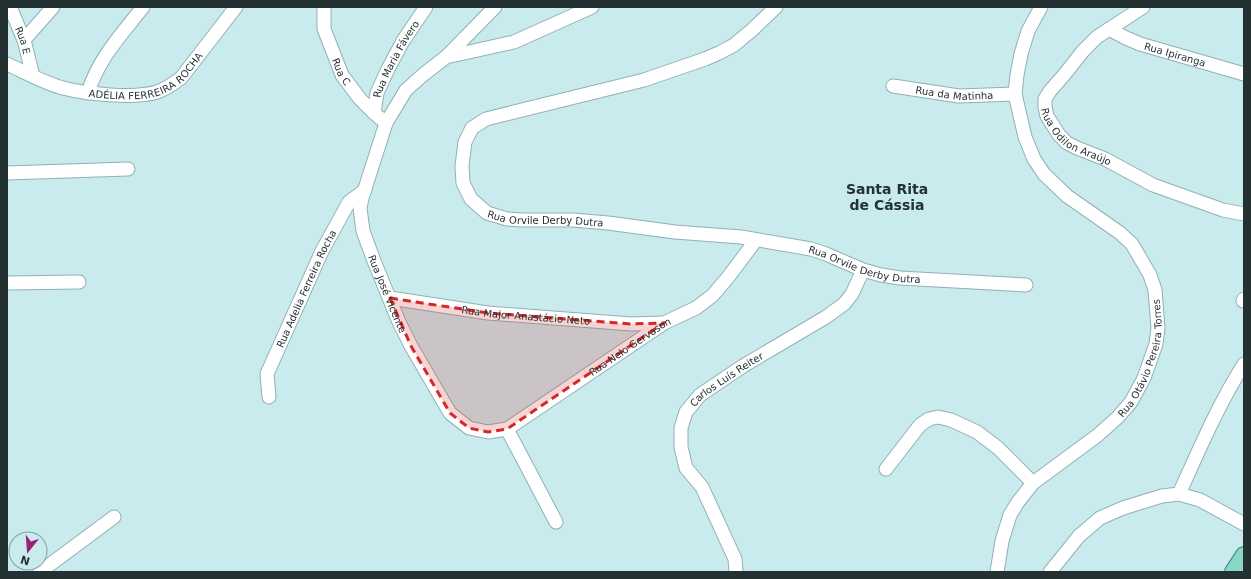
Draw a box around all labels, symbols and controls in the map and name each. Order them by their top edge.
street label: Rua Maria Fávero [371,19,421,98]
street label: Rua E [13,25,32,55]
street label: Rua Ipiranga [1143,41,1207,69]
street label: ADÉLIA FERREIRA ROCHA [88,50,205,101]
street label: Rua C [330,56,353,88]
street label: Rua da Matinha [915,84,994,102]
street label: Rua Odilon Araújo [1039,107,1113,167]
district label: Santa Rita de Cássia [846,181,928,213]
street label: Rua Orvile Derby Dutra [486,208,604,229]
street label: Rua Adelia Ferreira Rocha [275,228,339,349]
street label: Rua Orvile Derby Dutra [807,244,921,285]
street label: Rua José Vicente [366,253,408,335]
street label: Rua Otávio Pereira Torres [1116,299,1164,419]
street label: Rua Major Anastácio Neto [461,304,590,327]
street label: Rua Nelo Gervason [587,316,673,378]
street label: Carlos Luís Reiter [688,350,766,409]
north arrow [8,531,48,571]
text: N [19,553,32,568]

